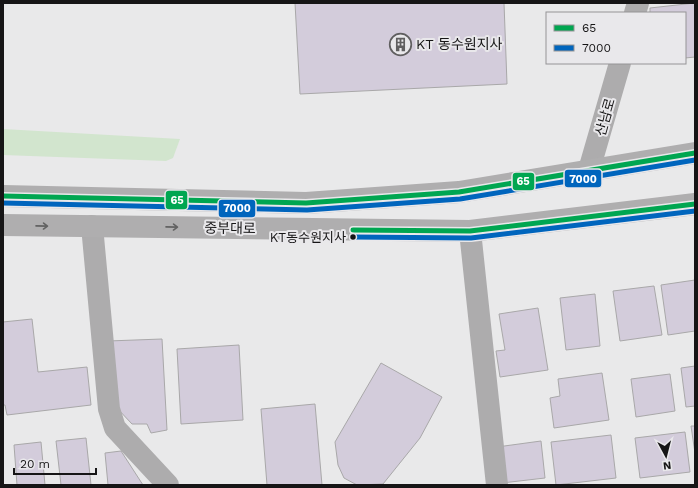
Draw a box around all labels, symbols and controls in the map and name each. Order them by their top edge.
legend [546,12,686,64]
text: 65 [582,21,596,35]
building icon: KT 동수원지사 [388,31,414,57]
place label: KT 동수원지사 [416,36,503,52]
text: 7000 [582,41,611,55]
street label: 산남로 [592,96,618,138]
line badge: 7000 [564,169,602,188]
line badge: 65 [512,172,535,191]
text: 7000 [569,173,597,186]
text: 65 [516,175,530,188]
line badge: 65 [165,190,188,210]
text: 65 [170,194,184,207]
line badge: 7000 [218,199,256,218]
text: 7000 [223,202,251,215]
street label: 중부대로 [204,220,256,236]
one-way arrow [35,222,48,229]
one-way arrow [165,223,178,231]
place label: KT동수원지사 [270,230,346,245]
marker: KT동수원지사 [348,232,358,242]
north arrow [646,436,686,476]
scale bar [14,450,96,476]
text: 20 m [20,457,50,471]
text: N [662,458,672,472]

